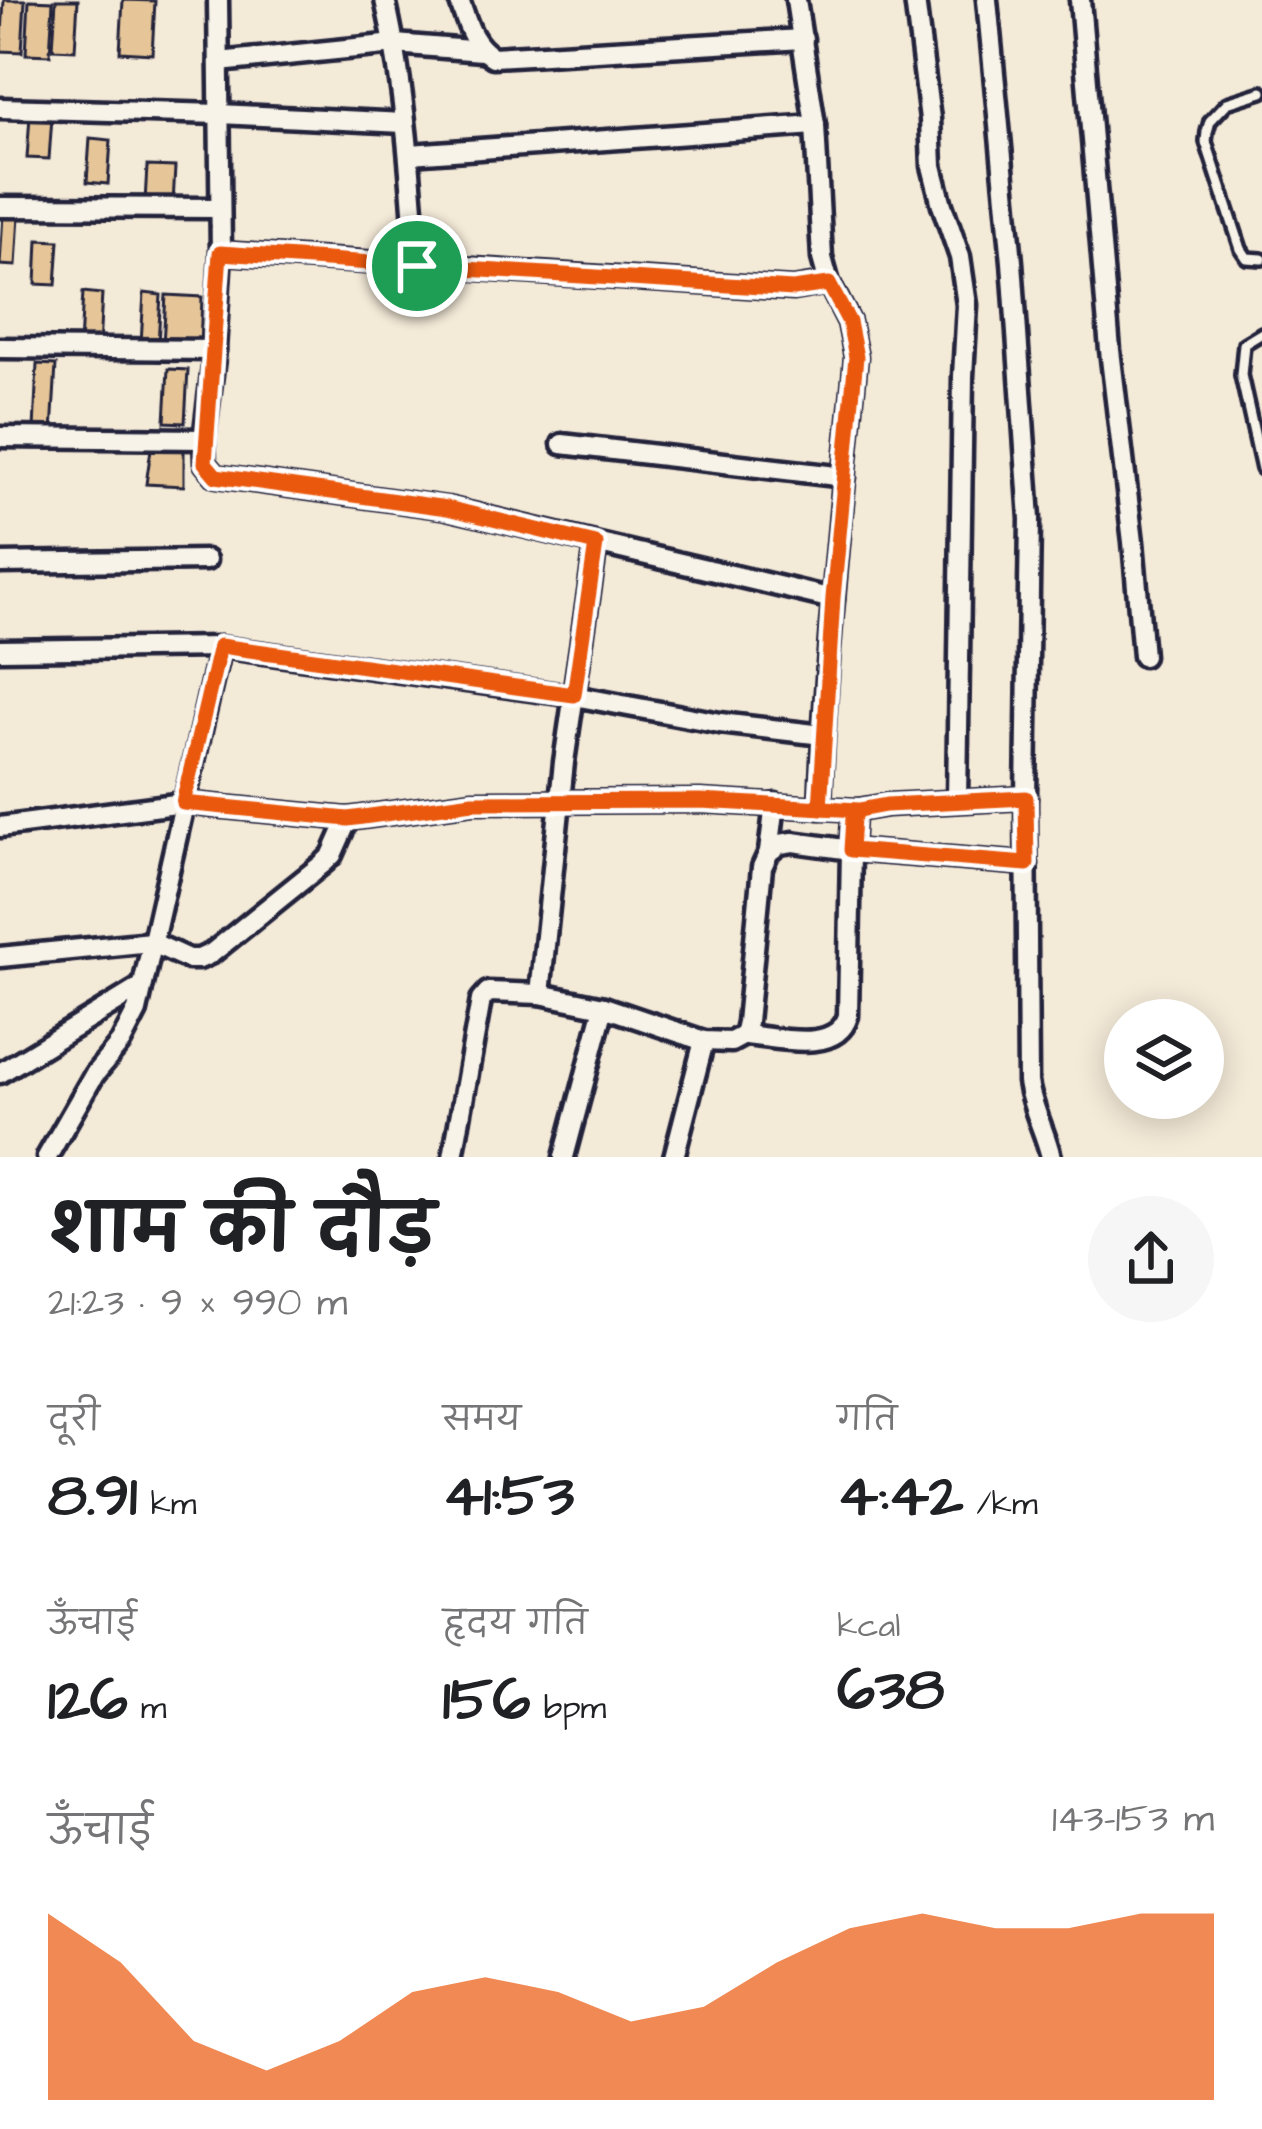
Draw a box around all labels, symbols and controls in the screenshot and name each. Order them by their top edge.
pin [366,215,468,317]
icon: arrive [384,233,450,299]
map controls [1104,999,1224,1119]
button: layers [1104,999,1224,1119]
text: शाम की दौड़ [48,1186,435,1278]
button: share [1088,1196,1214,1322]
text: 21:23 · 9 × 990 m [48,1277,347,1331]
text: दूरी [48,1397,100,1443]
text: समय [443,1397,521,1443]
text: गति [837,1397,897,1443]
text: 8.91 [48,1455,137,1538]
text: 41:53 [443,1455,574,1538]
text: 4:42 [837,1455,963,1538]
text: km [137,1481,196,1527]
text: /km [963,1481,1038,1527]
text: ऊँचाई [48,1601,137,1647]
text: हृदय गति [443,1601,588,1647]
text: kcal [837,1603,900,1649]
text: 638 [837,1649,944,1732]
text: 126 [48,1659,128,1742]
text: 156 [443,1659,530,1742]
text: m [128,1685,167,1731]
text: bpm [530,1685,606,1731]
text: 143–153 m [1052,1793,1214,1847]
text: ऊँचाई [48,1805,153,1859]

